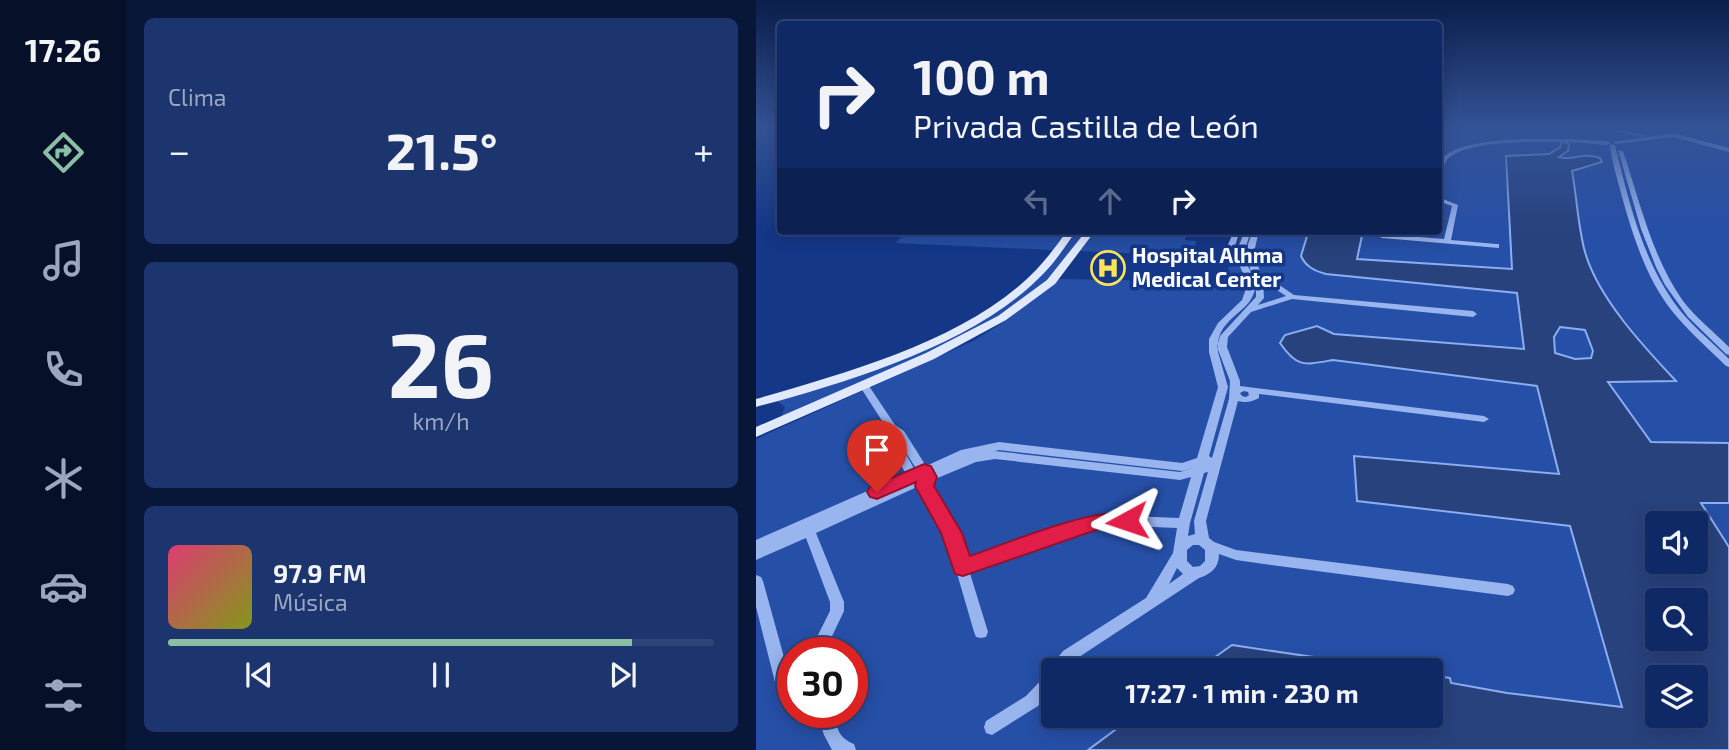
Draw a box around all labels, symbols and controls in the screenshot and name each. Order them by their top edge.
text: 17:26 [25,30,101,68]
text: 100 m [913,46,1050,105]
icon: right [798,49,889,140]
text: Clima [168,83,226,111]
text: Privada Castilla de León [913,106,1259,144]
text: 21.5° [386,118,498,180]
text: − [168,127,190,173]
text: + [693,127,714,173]
icon: directions [39,128,88,177]
icon: left [1018,182,1056,220]
icon: ahead [1091,182,1129,220]
icon: right [1164,182,1202,220]
icon: music [39,236,88,285]
place label: Hospital Alhma Medical Center [1132,242,1283,291]
hospital icon: Hospital Alhma Medical Center [1089,249,1127,287]
text: 26 [388,307,494,416]
icon: phone [39,345,88,394]
text: km/h [412,407,470,435]
pin [847,420,907,492]
icon: arrive [858,431,896,469]
icon: climate [39,454,88,503]
position arrow [1090,484,1164,558]
map controls [1645,511,1708,728]
button: sound [1645,511,1708,574]
text: 97.9 FM [273,557,367,588]
icon: car [39,562,88,611]
text: Música [273,588,348,616]
button: search [1645,588,1708,651]
speed limit sign: 30 [777,637,868,728]
icon: previous [240,656,278,694]
icon: pause [422,656,460,694]
icon: next [604,656,642,694]
button: layers [1645,665,1708,728]
icon: filters [39,671,88,720]
text: 17:27 · 1 min · 230 m [1125,677,1359,708]

